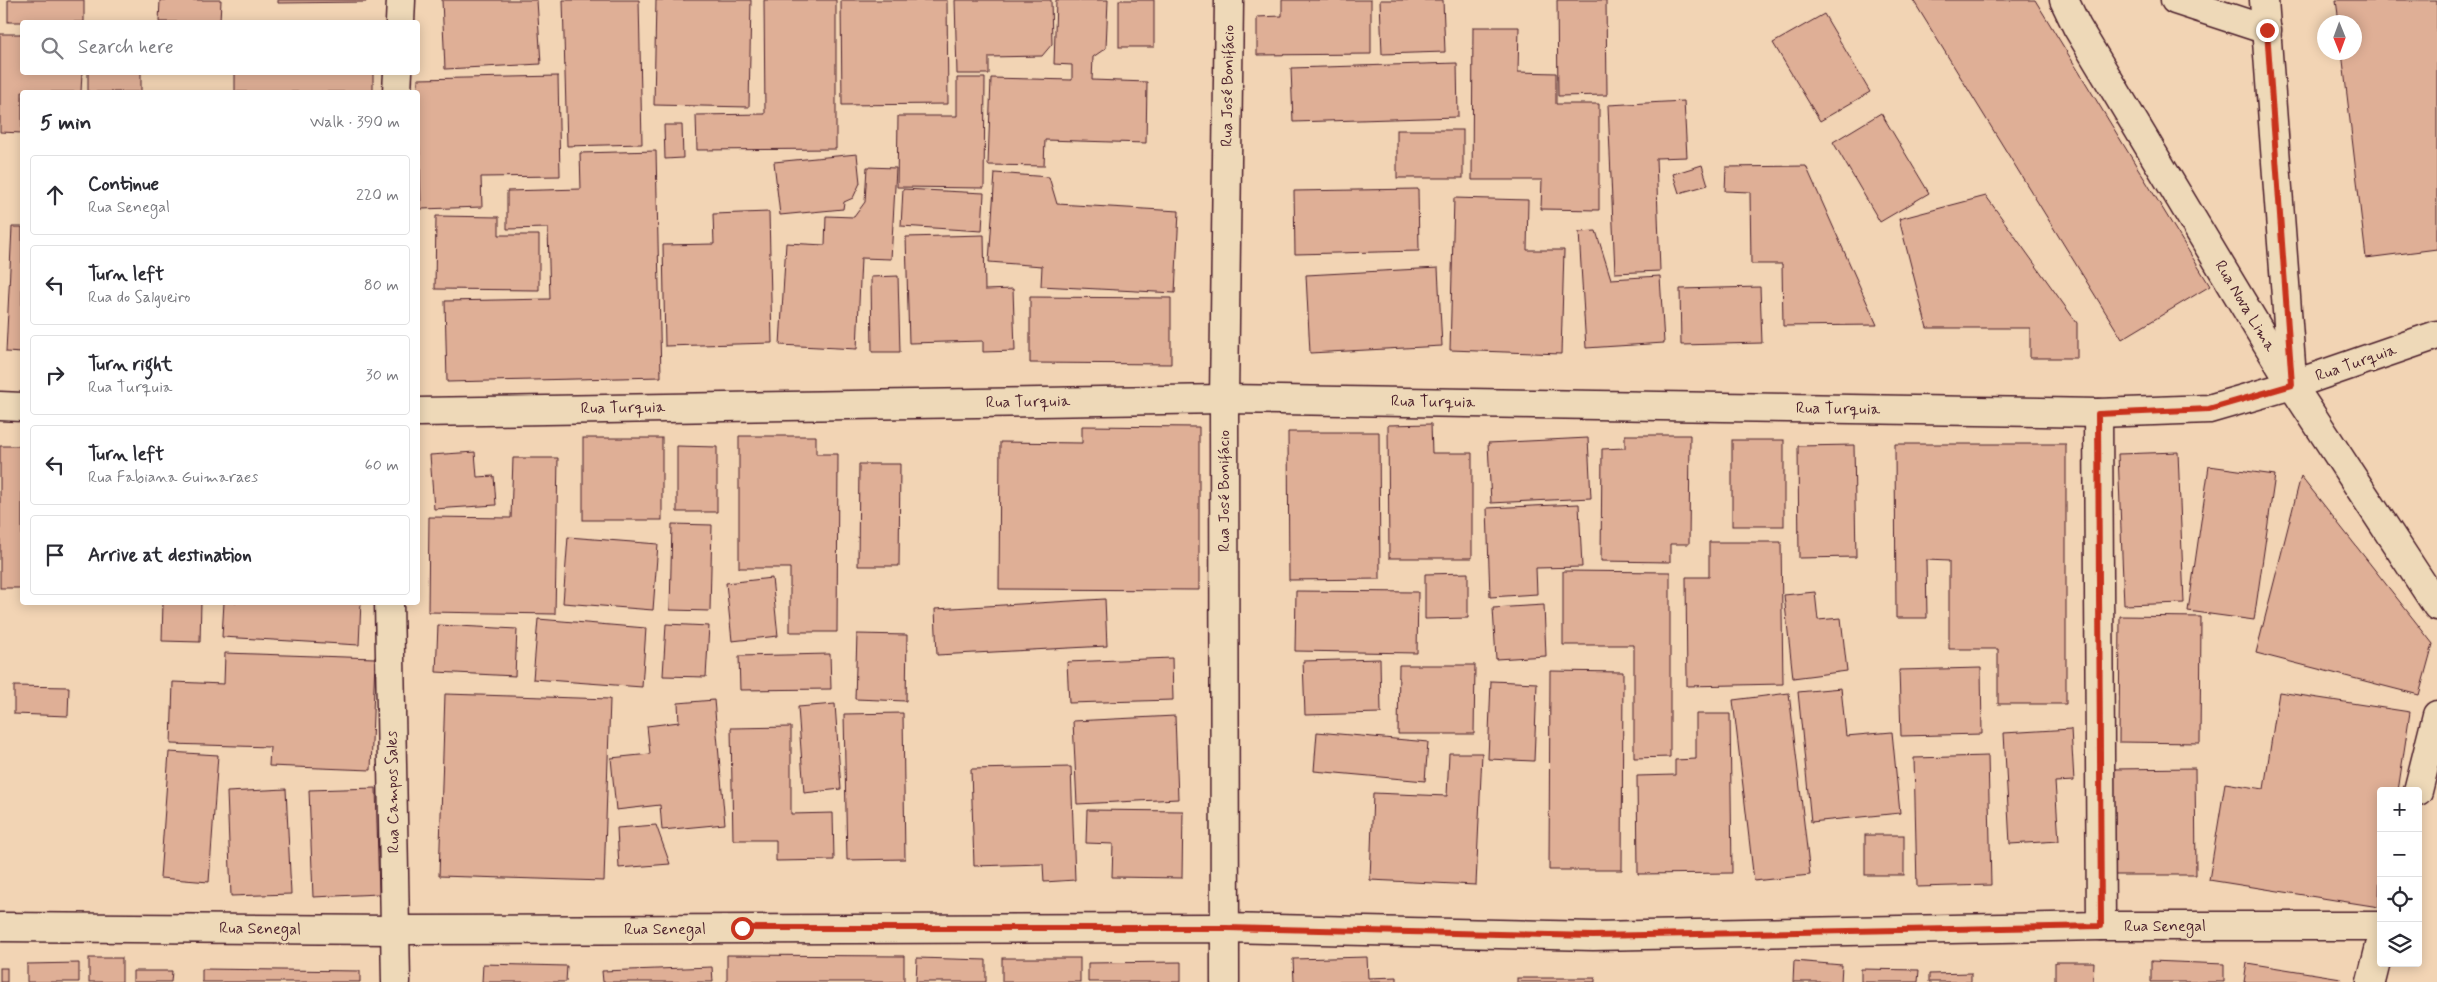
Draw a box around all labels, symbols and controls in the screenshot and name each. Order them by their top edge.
north arrow [2317,15,2362,60]
route end [2256,19,2279,42]
search box [20,20,420,75]
street label: Rua José Bonifácio [1216,25,1240,147]
icon: search [38,34,66,62]
text: Search here [78,35,174,60]
text: 5 min [40,109,92,137]
text: Walk · 390 m [310,112,400,133]
text: Continue [88,172,159,197]
icon: ahead [41,181,69,209]
text: 220 m [356,185,399,206]
text: Rua Senegal [88,197,170,218]
street label: Rua Nova Lima [2210,257,2281,356]
text: Turn left [88,262,164,287]
icon: left [41,271,69,299]
text: 80 m [364,275,399,296]
text: Rua do Salgueiro [88,287,190,308]
street label: Rua Turquia [2313,339,2400,387]
text: Turn right [88,352,172,377]
icon: right [41,361,69,389]
text: 30 m [366,365,399,386]
text: Rua Turquia [88,377,172,398]
street label: Rua Turquia [986,391,1071,413]
street label: Rua Turquia [1391,391,1476,413]
street label: Rua Turquia [581,397,666,419]
street label: Rua Turquia [1796,398,1881,420]
street label: Rua José Bonifácio [1214,430,1235,552]
text: Turn left [88,442,164,467]
icon: left [41,451,69,479]
text: 60 m [365,455,399,476]
text: Rua Fabiana Guimaraes [88,467,258,488]
icon: arrive [41,541,69,569]
text: Arrive at destination [88,543,252,568]
street label: Rua Campos Sales [381,731,405,853]
map controls [2377,787,2422,967]
button: + [2377,787,2422,832]
button: − [2377,832,2422,877]
button: locate [2377,877,2422,922]
street label: Rua Senegal [2124,916,2206,938]
route start [731,917,754,940]
street label: Rua Senegal [219,918,301,941]
street label: Rua Senegal [624,919,706,941]
button: layers [2377,922,2422,967]

